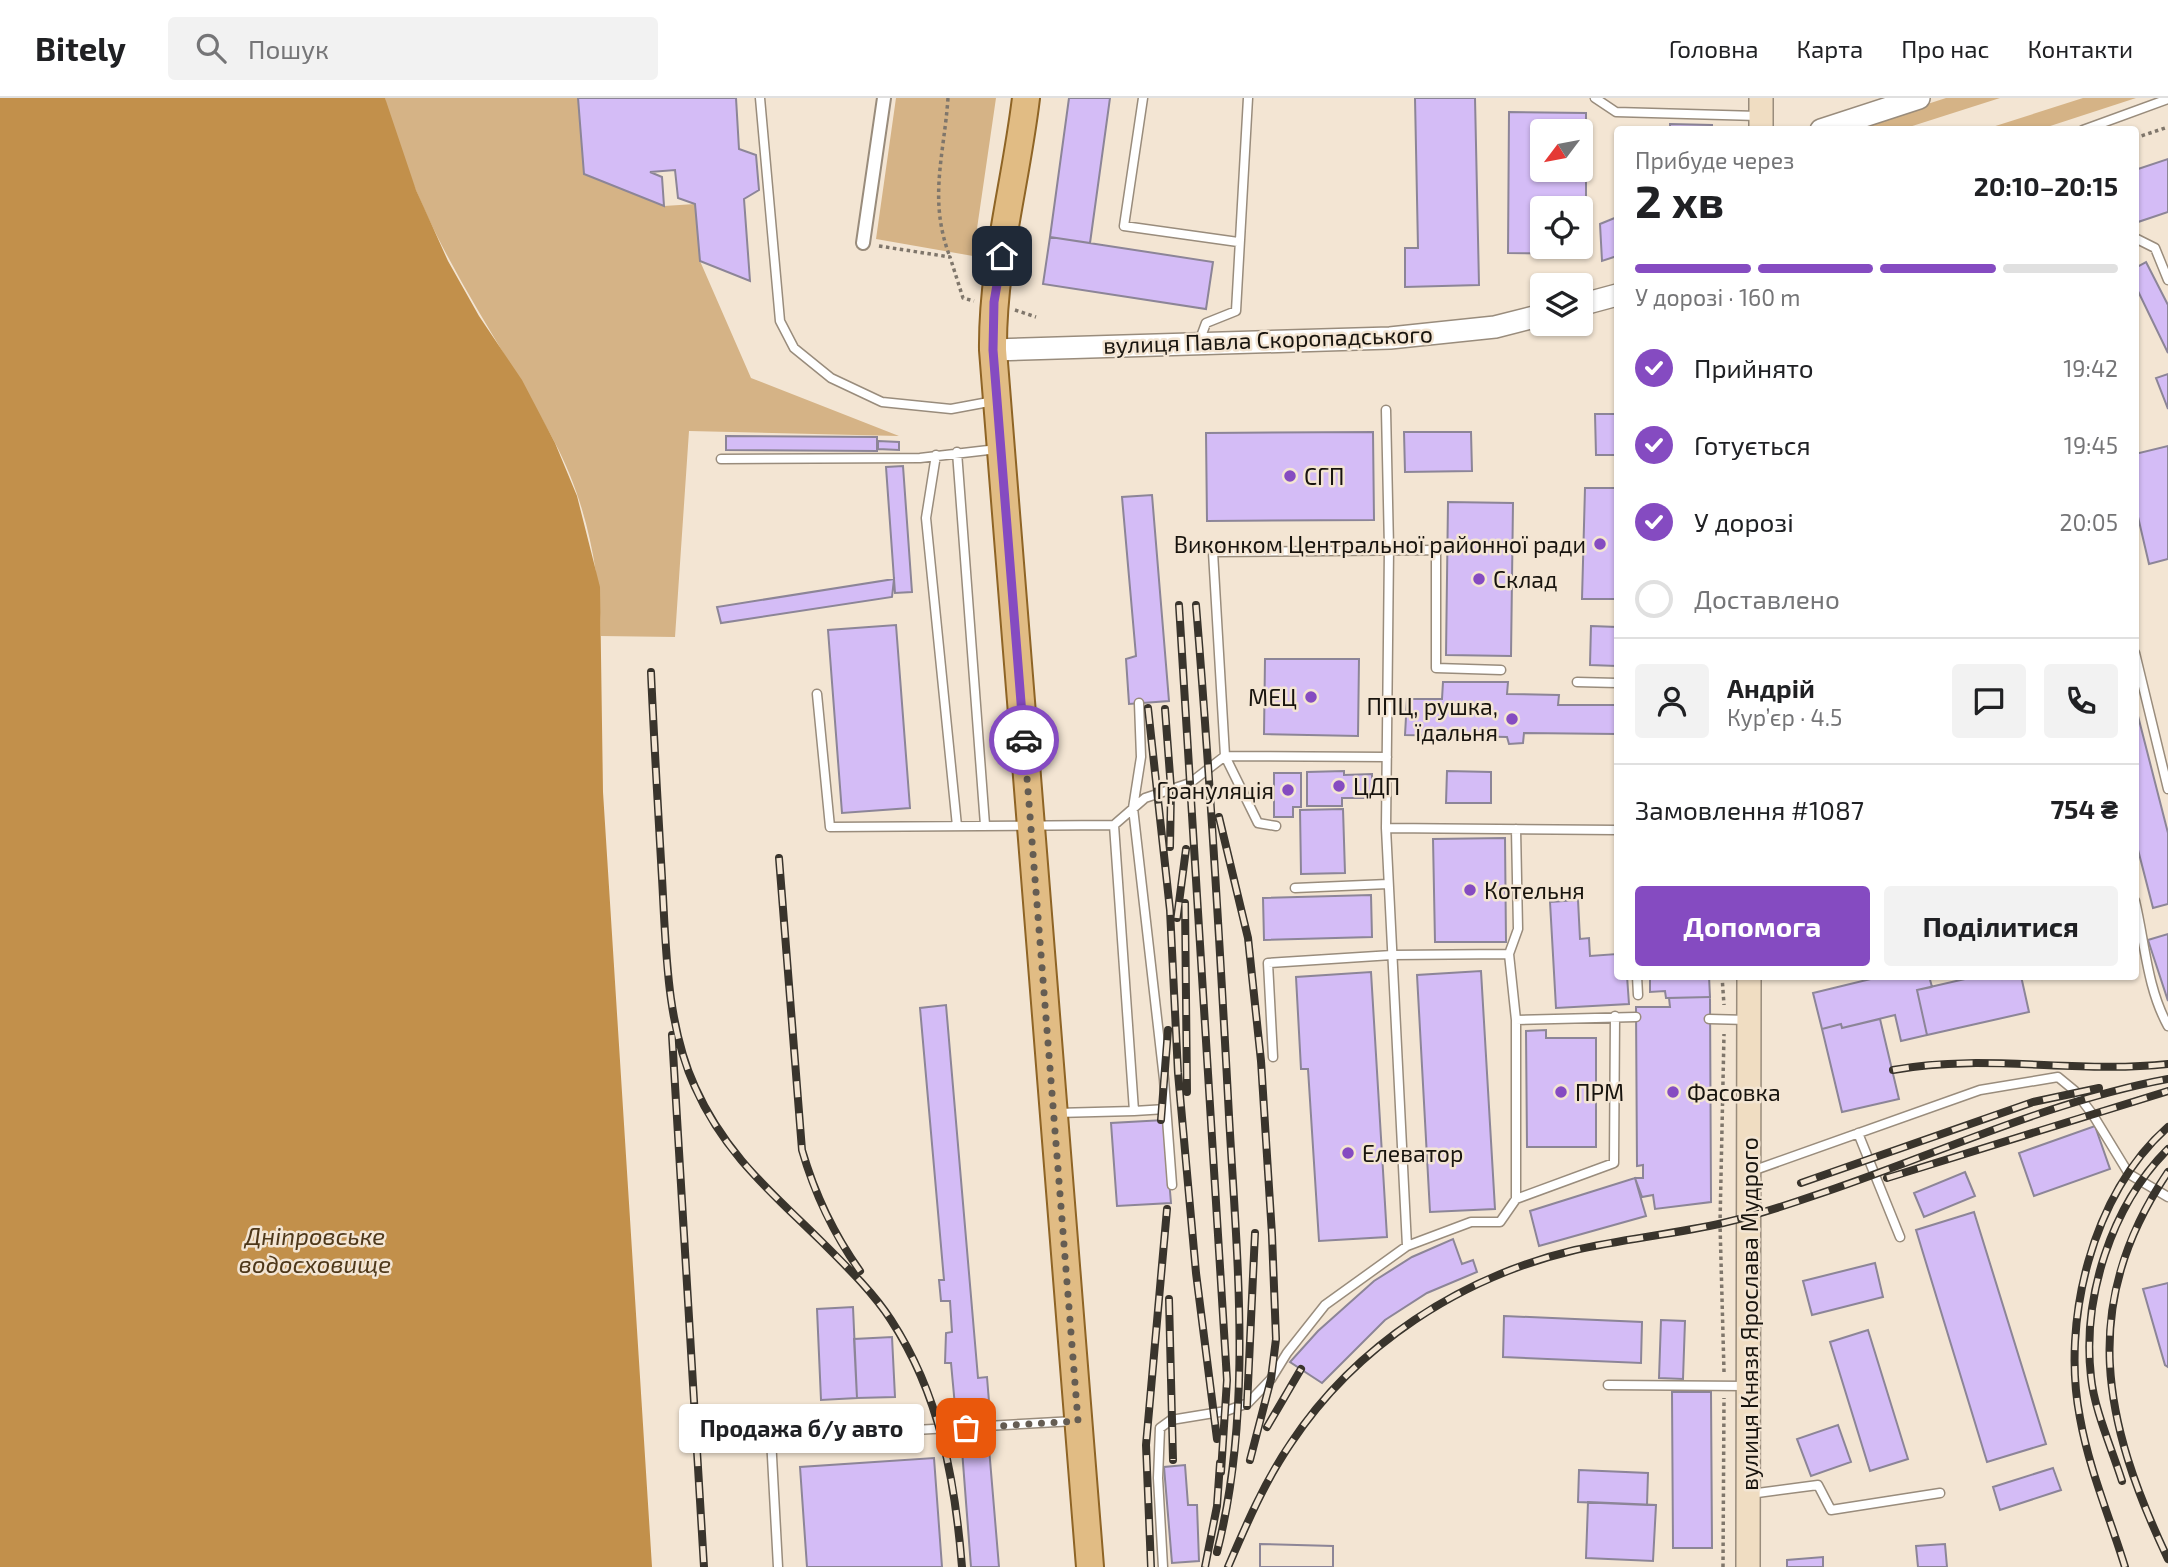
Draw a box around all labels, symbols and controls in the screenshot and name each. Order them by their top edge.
search box [168,17,658,80]
text: Bitely [35,28,126,68]
icon: search [192,29,230,67]
text: Пошук [248,33,329,64]
text: Головна [1669,34,1759,63]
text: Карта [1797,34,1863,63]
text: Про нас [1901,34,1989,63]
text: Контакти [2027,34,2133,63]
north arrow [1530,119,1592,182]
map controls [1530,119,1593,336]
text: Прибуде через [1635,146,1795,174]
text: 20:10–20:15 [1974,170,2118,201]
text: 2 хв [1635,172,1724,227]
button: locate [1530,196,1593,259]
pin [972,226,1032,286]
icon: home [983,237,1021,275]
button: layers [1530,273,1593,336]
text: У дорозі · 160 m [1635,283,1800,311]
street label: вулиця Павла Скоропадського [1103,319,1433,360]
icon: check [1635,349,1673,387]
text: Прийнято [1694,352,1814,383]
text: 19:42 [2063,354,2118,382]
icon: check [1635,426,1673,464]
text: Готується [1694,429,1811,460]
text: 19:45 [2064,431,2118,459]
place label: СГП [1304,462,1344,490]
marker: СГП [1282,468,1298,484]
icon: check [1635,503,1673,541]
text: У дорозі [1694,506,1794,537]
text: 20:05 [2060,508,2118,536]
place label: Виконком Центральної районної ради [1174,530,1586,558]
marker: Виконком Центральної районної ради [1592,536,1608,552]
place label: Склад [1493,565,1558,593]
marker: Склад [1471,571,1487,587]
text: Доставлено [1694,583,1840,614]
button: person [1635,664,1709,738]
button: chat [1952,664,2026,738]
button: phone [2044,664,2118,738]
text: Андрій [1727,672,1815,703]
place label: МЕЦ [1248,683,1297,711]
marker: МЕЦ [1303,689,1319,705]
place label: ППЦ, рушка, їдальня [1367,692,1498,746]
text: Кур’єр · 4.5 [1727,703,1842,731]
courier [989,705,1059,775]
marker: ППЦ, рушка, їдальня [1504,711,1520,727]
icon: car [1005,721,1043,759]
place label: ЦДП [1353,772,1400,800]
place label: Грануляція [1156,776,1274,805]
marker: ЦДП [1331,778,1347,794]
marker: Грануляція [1280,782,1296,798]
text: 754 ₴ [2050,793,2118,824]
text: Замовлення #1087 [1635,794,1864,825]
place label: Котельня [1484,876,1585,904]
marker: Котельня [1462,882,1478,898]
button: Допомога [1635,886,1870,966]
button: Поділитися [1884,886,2118,966]
place label: ПРМ [1575,1078,1624,1106]
place label: Фасовка [1687,1078,1781,1106]
marker: ПРМ [1553,1084,1569,1100]
marker: Фасовка [1665,1084,1681,1100]
street label: вулиця Князя Ярослава Мудрого [1735,1137,1764,1491]
place label: Елеватор [1362,1139,1463,1167]
marker: Елеватор [1340,1145,1356,1161]
water label: Дніпровське водосховище [239,1221,391,1278]
pin [936,1398,996,1458]
callout: Продажа б/у авто [679,1404,924,1452]
icon: bag [947,1409,985,1447]
text: Продажа б/у авто [700,1414,903,1442]

